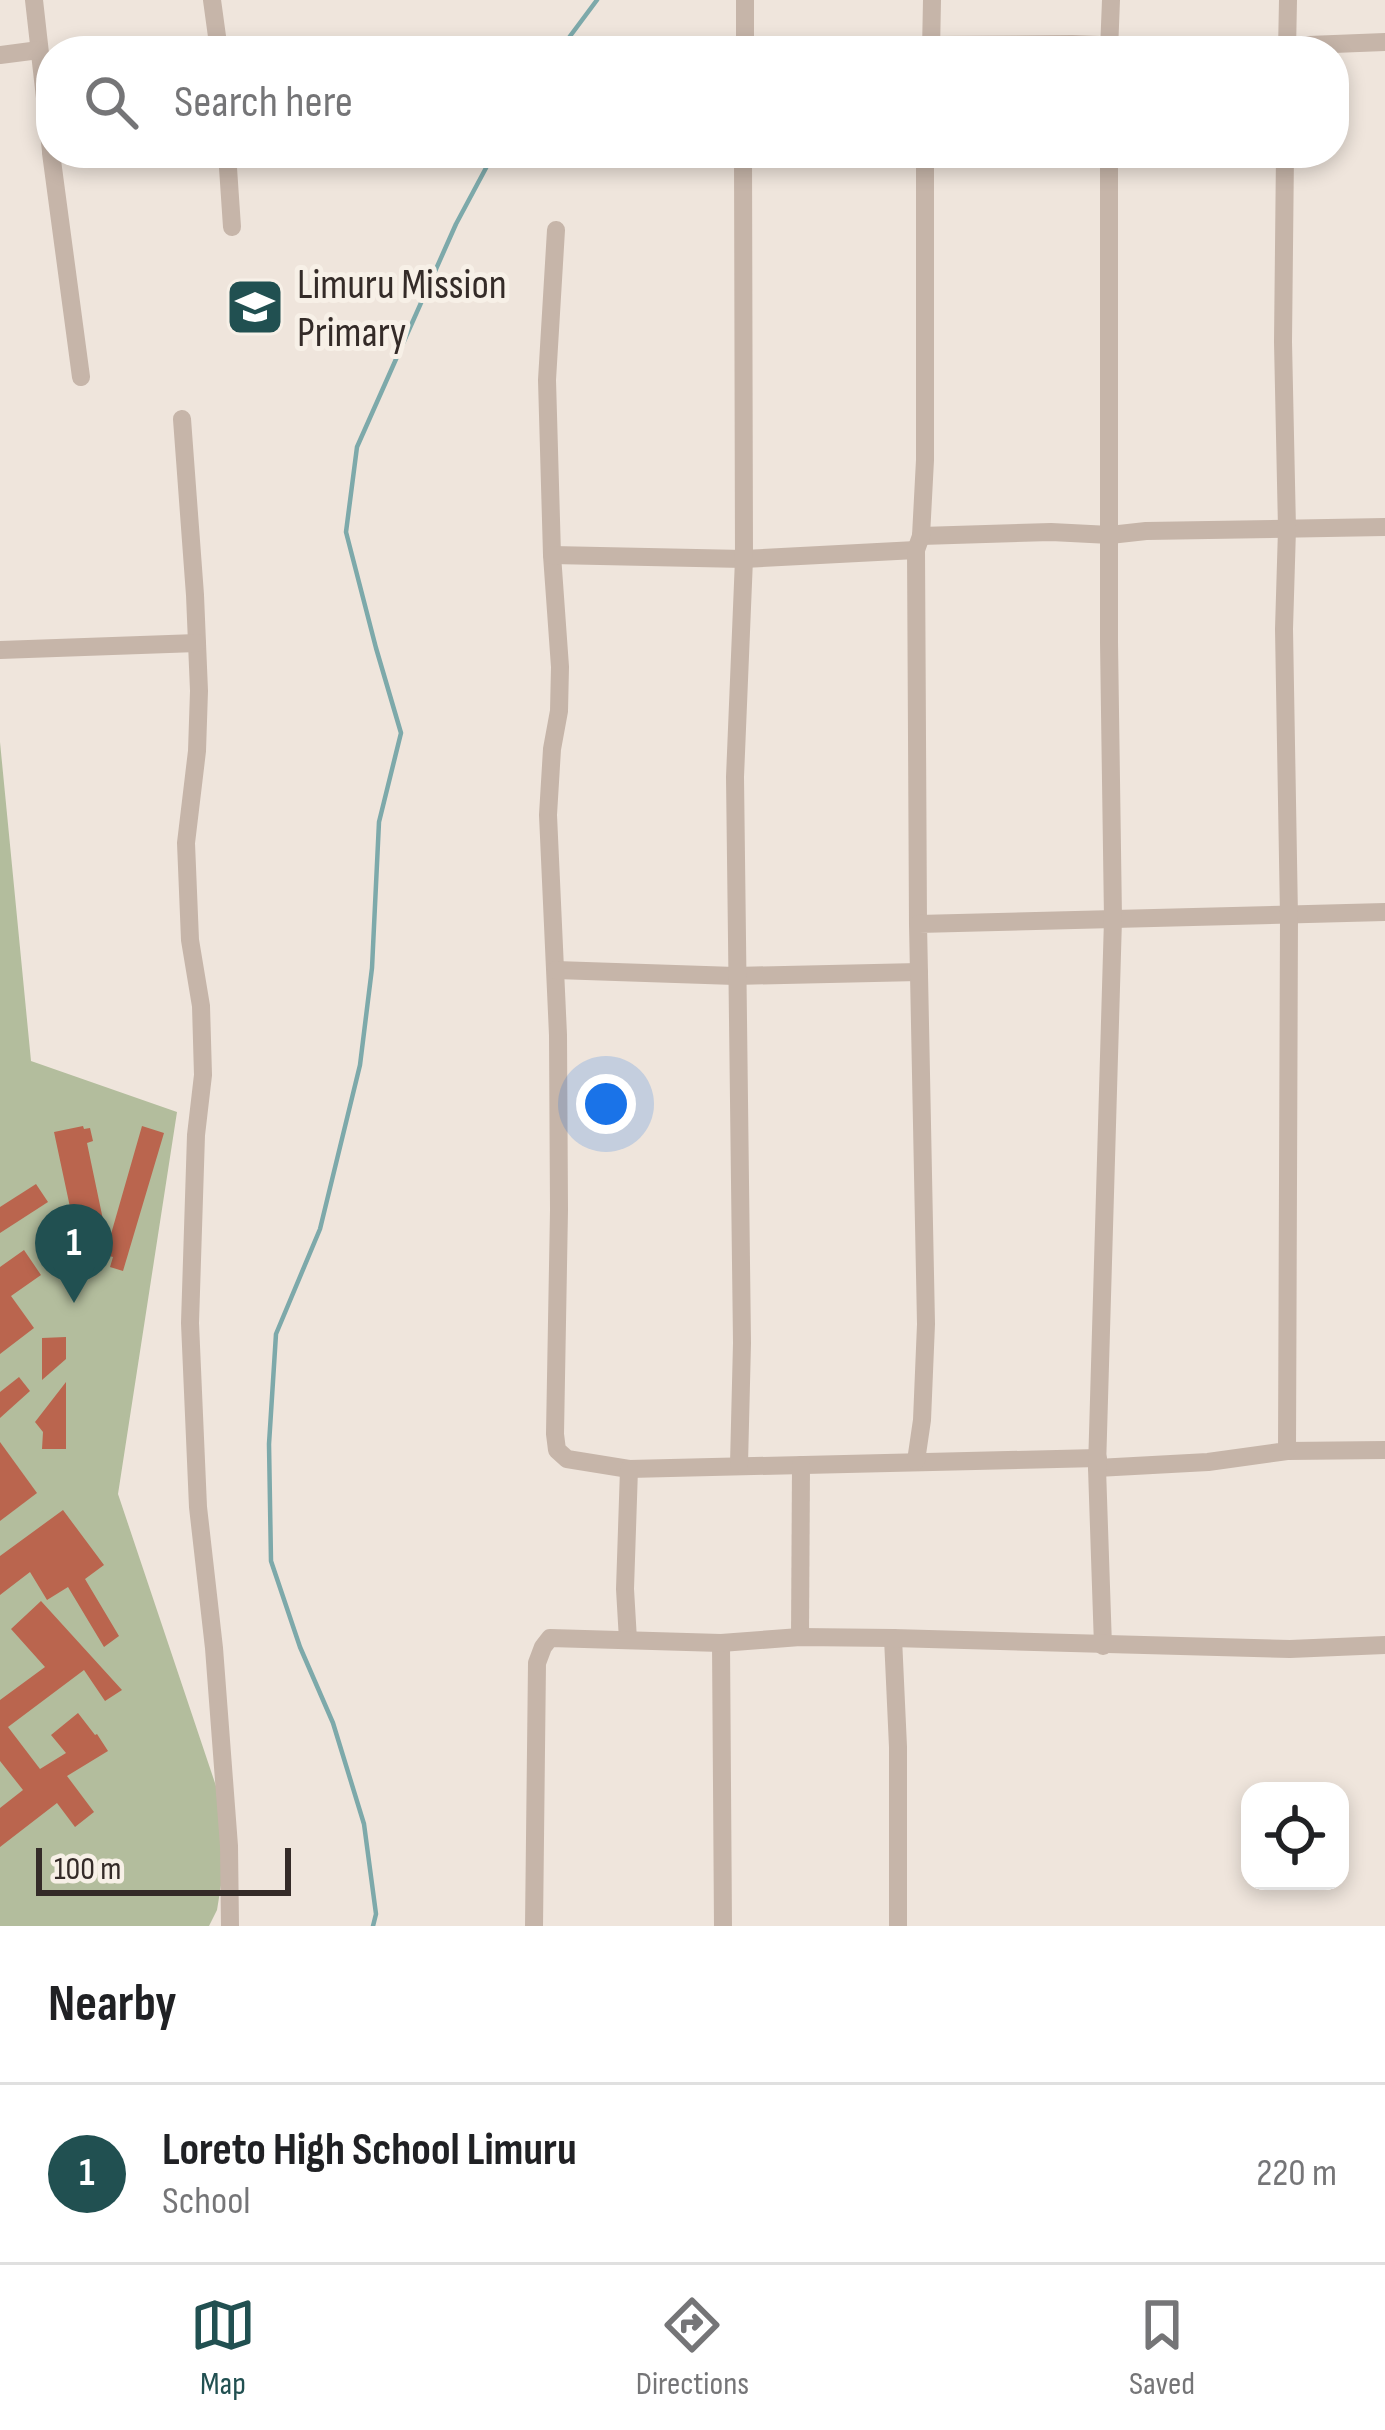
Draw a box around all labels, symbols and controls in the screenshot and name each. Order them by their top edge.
search box [36,36,1349,168]
icon: search [78,69,144,135]
text: Search here [174,75,353,130]
place label: Limuru Mission Primary [297,260,507,359]
school or university icon: Limuru Mission Primary [224,276,286,338]
your location [576,1074,636,1134]
pin: 1 [35,1204,113,1303]
map controls [1241,1782,1349,1890]
button: locate [1241,1782,1349,1890]
scale bar [36,1842,291,1895]
text: 100 m [54,1849,121,1889]
text: Nearby [48,1974,177,2035]
text: Loreto High School Limuru [162,2123,577,2178]
text: 1 [79,2150,95,2197]
text: 220 m [1256,2150,1337,2197]
text: School [162,2178,251,2225]
tab: Map [190,2292,256,2404]
tab: Directions [636,2292,749,2404]
tab: Saved [1129,2292,1195,2404]

